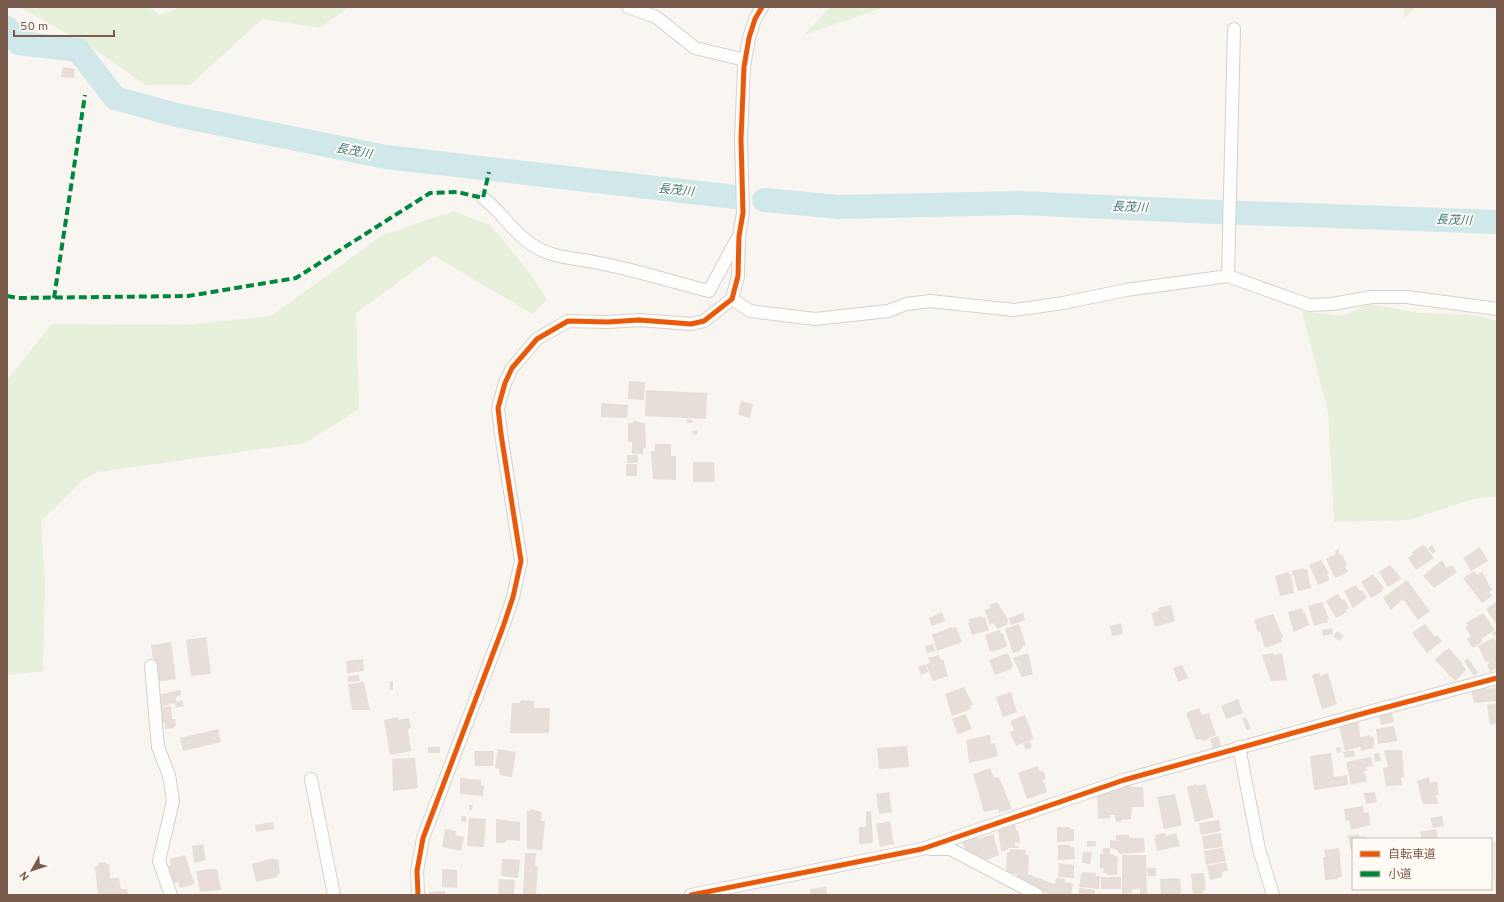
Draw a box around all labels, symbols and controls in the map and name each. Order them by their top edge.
scale bar [14,12,114,38]
text: 50 m [20,19,48,35]
water label: 長茂川 [335,141,375,164]
water label: 長茂川 [657,181,697,201]
water label: 長茂川 [1112,199,1150,217]
water label: 長茂川 [1436,212,1474,230]
legend [1352,838,1492,890]
text: 自転車道 [1388,847,1436,863]
north arrow [12,850,52,890]
text: 小道 [1388,867,1412,883]
text: N [17,868,33,883]

